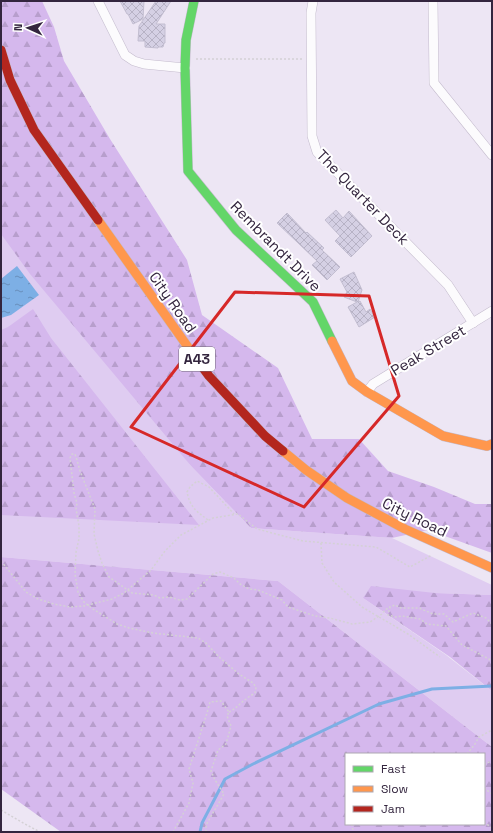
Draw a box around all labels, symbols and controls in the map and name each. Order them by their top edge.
north arrow [8,8,48,48]
text: N [11,23,25,32]
street label: The Quarter Deck [313,145,413,249]
street label: Rembrandt Drive [227,197,325,295]
street label: City Road [145,268,201,336]
street label: Peak Street [387,320,469,380]
road number: A43 [179,347,215,371]
street label: City Road [379,493,451,541]
legend [345,753,485,825]
text: Fast [381,761,406,777]
text: Slow [381,781,408,797]
text: Jam [381,801,405,817]

